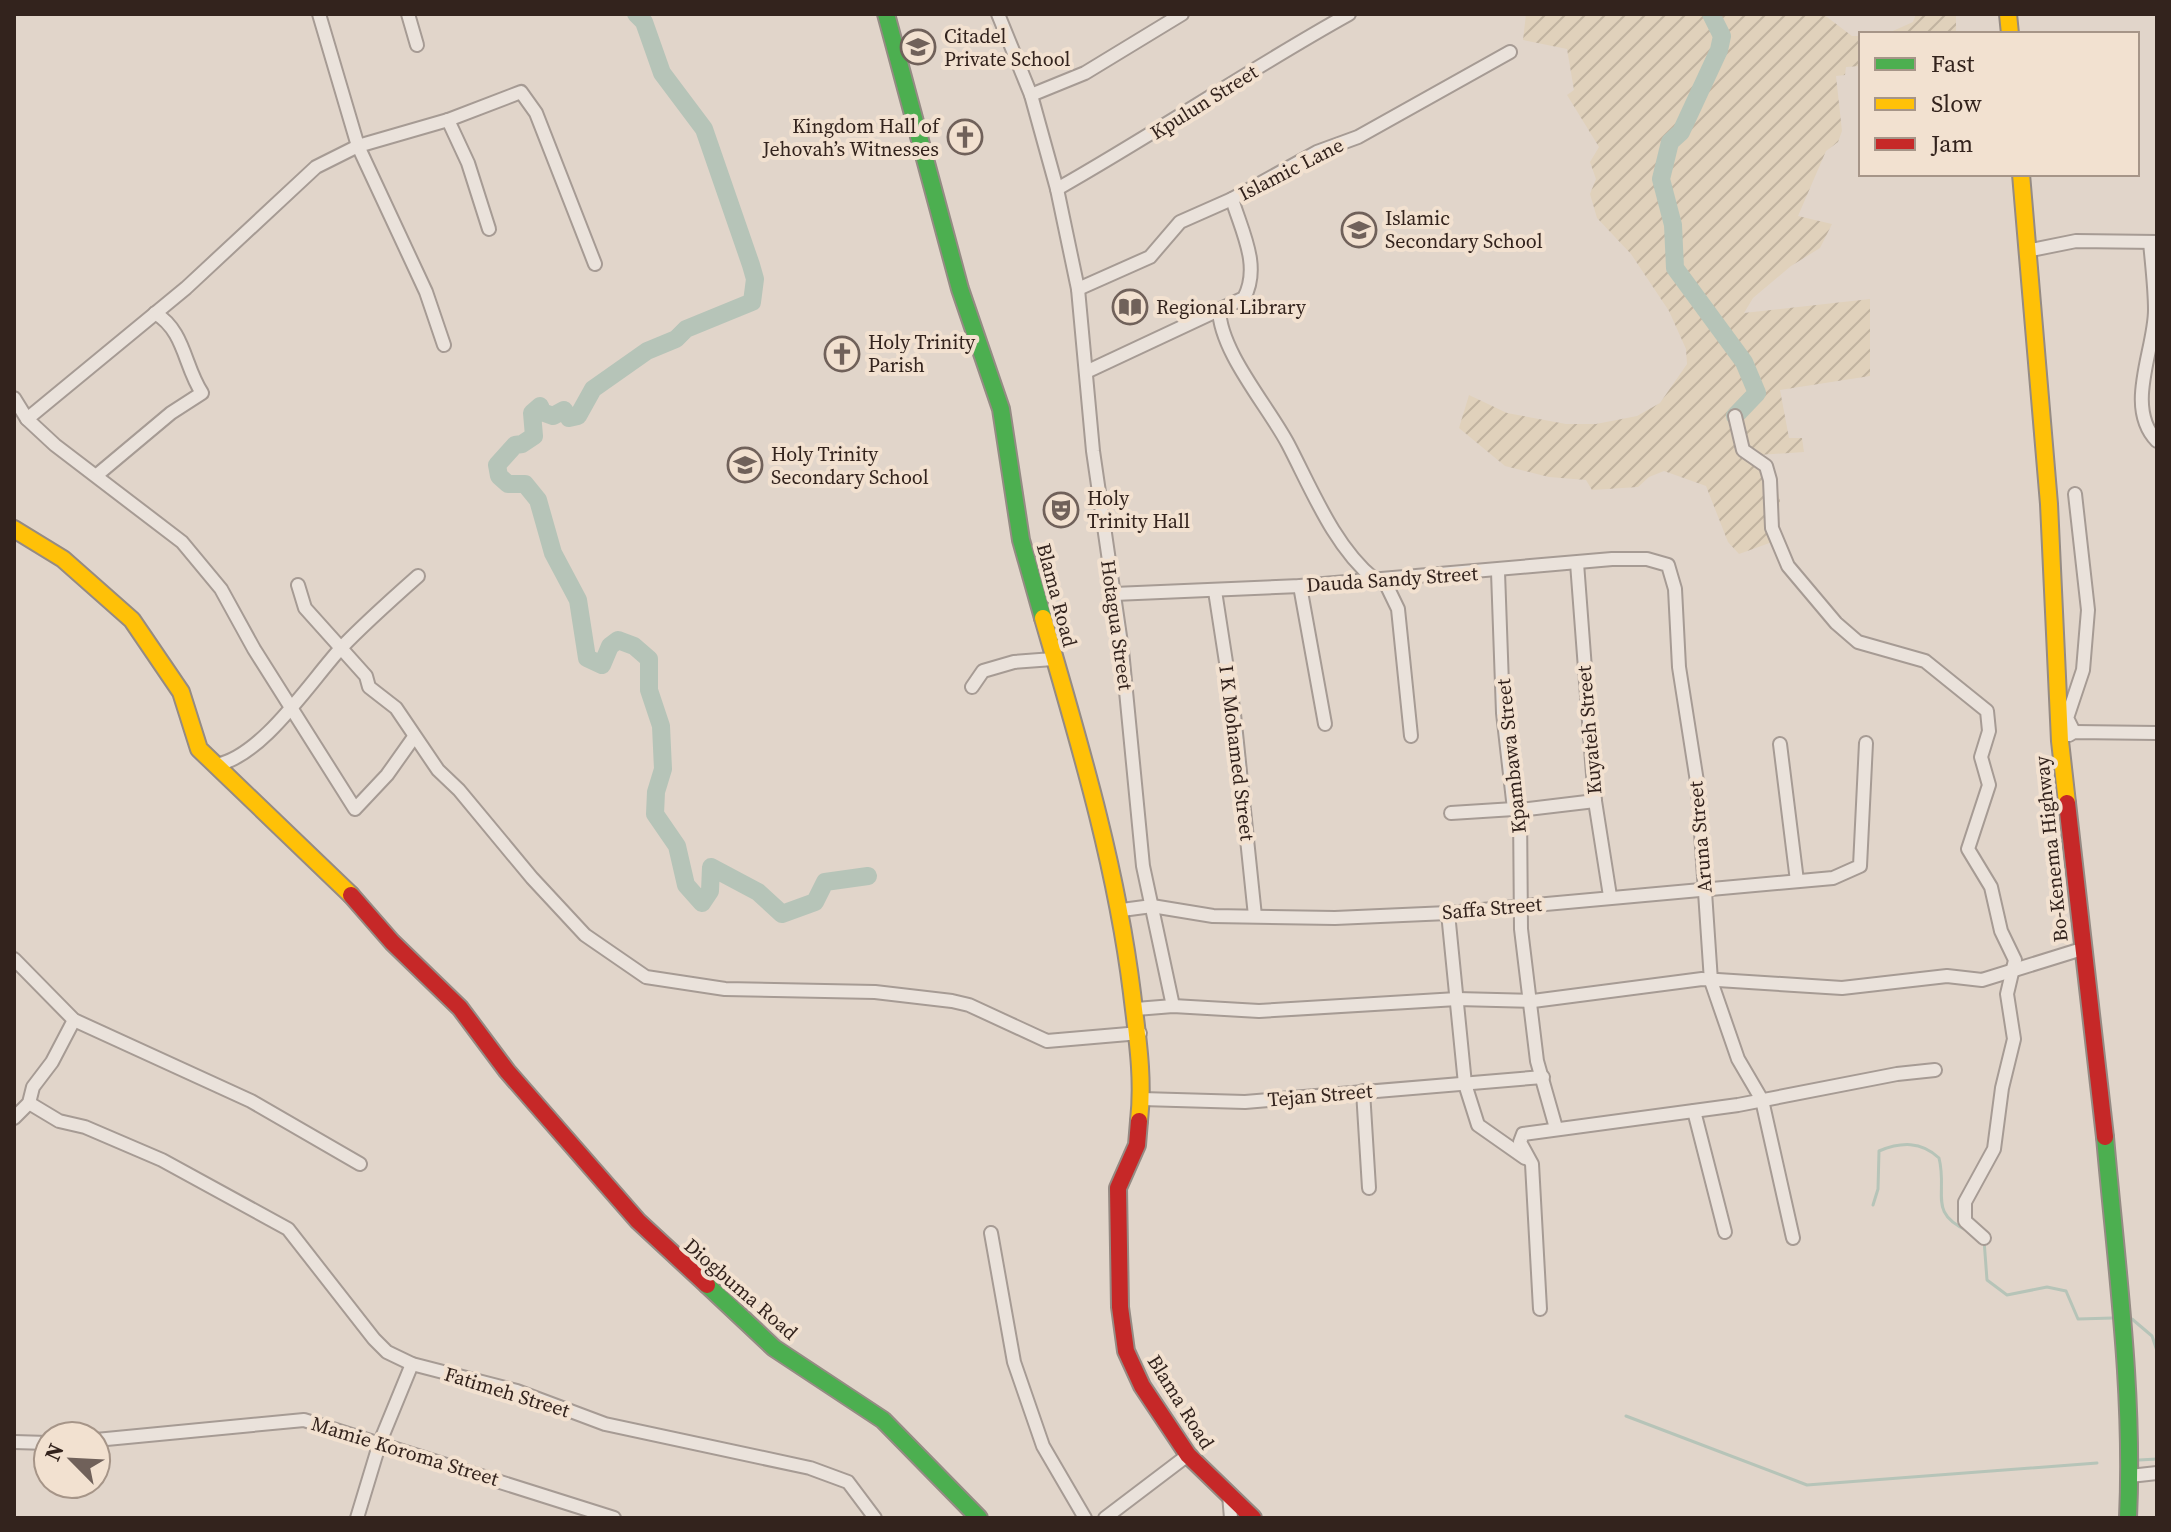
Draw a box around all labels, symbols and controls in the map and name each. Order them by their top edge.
place label: Citadel Private School [944,22,1071,73]
school or university icon: Citadel Private School [899,28,937,66]
legend [1859,32,2139,176]
text: Fast [1931,47,1975,80]
street label: Kpulun Street [1145,58,1263,146]
text: Slow [1931,87,1982,120]
place label: Kingdom Hall of Jehovah’s Witnesses [762,112,941,163]
church icon: Kingdom Hall of Jehovah’s Witnesses [946,118,984,156]
text: Jam [1930,127,1973,160]
street label: Islamic Lane [1234,131,1348,207]
place label: Islamic Secondary School [1385,204,1543,255]
school or university icon: Islamic Secondary School [1340,211,1378,249]
library icon: Regional Library [1111,288,1149,326]
place label: Regional Library [1156,293,1307,321]
place label: Holy Trinity Parish [868,328,976,379]
church icon: Holy Trinity Parish [823,335,861,373]
place label: Holy Trinity Secondary School [771,440,929,491]
school or university icon: Holy Trinity Secondary School [726,446,764,484]
place label: Holy Trinity Hall [1087,484,1190,535]
theatre icon: Holy Trinity Hall [1042,491,1080,529]
street label: Blama Road [1030,540,1084,651]
street label: Hotagua Street [1094,558,1140,692]
street label: Dauda Sandy Street [1305,559,1479,599]
street label: I K Mohamed Street [1212,664,1262,843]
street label: Kuyateh Street [1569,664,1609,796]
street label: Kpambawa Street [1489,677,1533,835]
street label: Bo-Kenema Highway [2027,754,2075,943]
street label: Aruna Street [1681,779,1719,894]
street label: Saffa Street [1441,890,1544,926]
street label: Tejan Street [1266,1076,1374,1114]
street label: Diogbuma Road [678,1232,804,1347]
street label: Blama Road [1141,1349,1221,1455]
street label: Fatimeh Street [441,1360,574,1425]
street label: Mamie Koroma Street [308,1409,502,1493]
north arrow [32,1420,112,1500]
text: N [37,1438,71,1465]

